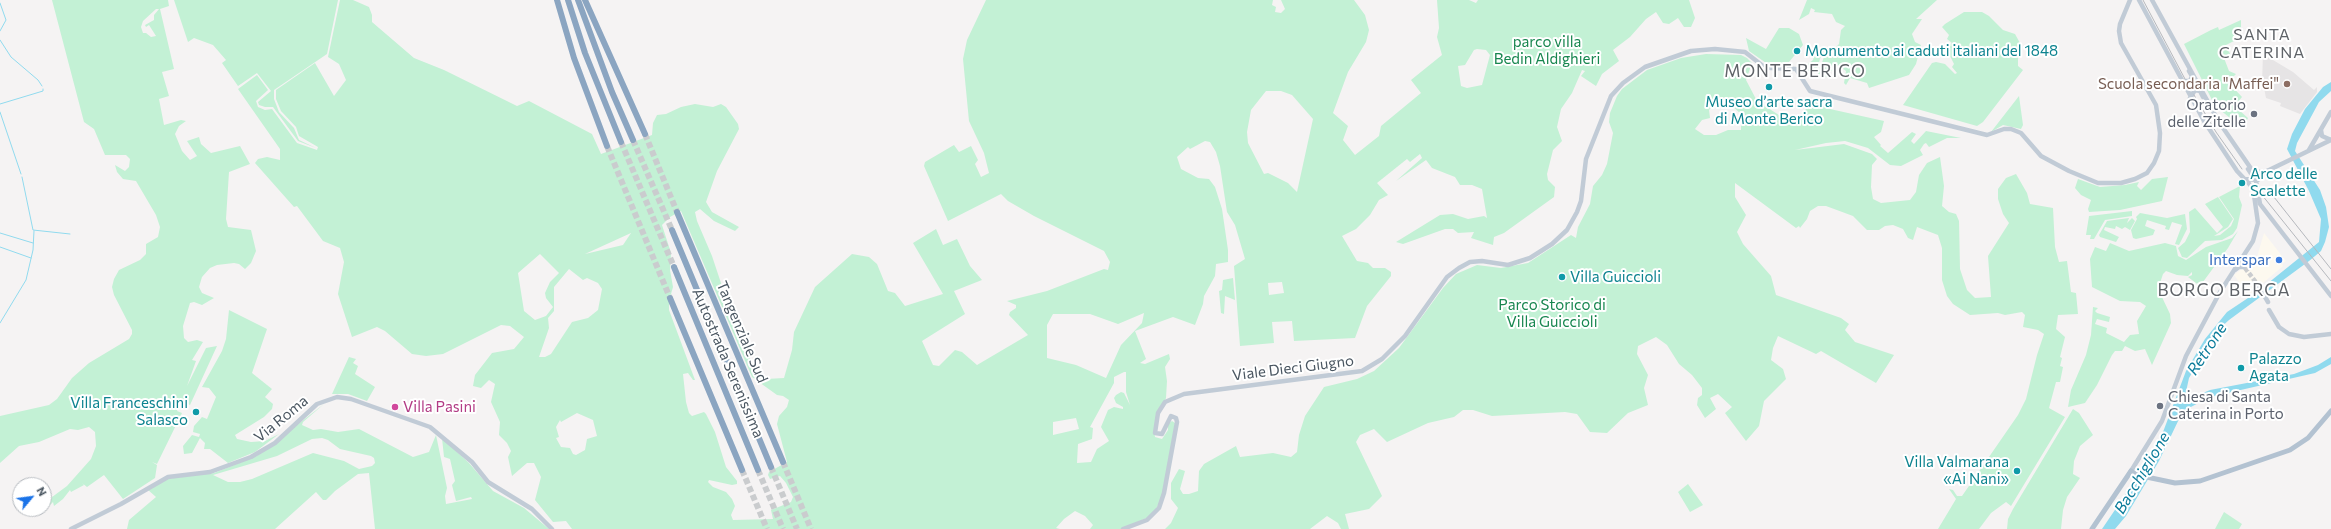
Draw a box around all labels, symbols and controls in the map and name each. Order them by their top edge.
district label: SANTA CATERINA [2219,25,2305,63]
park label: parco villa Bedin Aldighieri [1494,33,1600,68]
place label: Monumento ai caduti italiani del 1848 [1805,42,2058,60]
marker: Monumento ai caduti italiani del 1848 [1792,46,1802,56]
district label: MONTE BERICO [1724,61,1866,81]
place label: Scuola secondaria "Maffei" [2098,75,2279,93]
marker: Scuola secondaria "Maffei" [2282,79,2292,89]
marker: Museo d’arte sacra di Monte Berico [1764,82,1774,92]
place label: Museo d’arte sacra di Monte Berico [1705,93,1833,128]
place label: Oratorio delle Zitelle [2168,96,2246,131]
marker: Oratorio delle Zitelle [2249,109,2259,119]
place label: Arco delle Scalette [2250,165,2317,200]
marker: Arco delle Scalette [2237,178,2247,188]
place label: Interspar [2209,251,2271,269]
marker: Interspar [2274,255,2284,265]
place label: Villa Guiccioli [1570,268,1661,286]
marker: Villa Guiccioli [1557,272,1567,282]
street label: Tangenziale Sud [712,278,772,386]
district label: BORGO BERGA [2158,280,2290,300]
street label: Autostrada Serenissima [688,286,768,440]
park label: Parco Storico di Villa Guiccioli [1498,296,1606,331]
water label: Retrone [2183,319,2231,379]
place label: Palazzo Agata [2249,350,2302,385]
street label: Viale Dieci Giugno [1231,352,1355,384]
marker: Palazzo Agata [2236,363,2246,373]
place label: Chiesa di Santa Caterina in Porto [2168,388,2284,423]
street label: Via Roma [250,392,312,446]
place label: Villa Franceschini Salasco [70,394,188,429]
place label: Villa Pasini [403,398,476,416]
marker: Chiesa di Santa Caterina in Porto [2155,401,2165,411]
marker: Villa Pasini [390,402,400,412]
marker: Villa Franceschini Salasco [191,407,201,417]
water label: Bacchiglione [2110,429,2174,517]
place label: Villa Valmarana «Ai Nani» [1904,453,2009,488]
marker: Villa Valmarana «Ai Nani» [2012,466,2022,476]
north arrow [12,477,52,517]
text: N [34,485,50,498]

